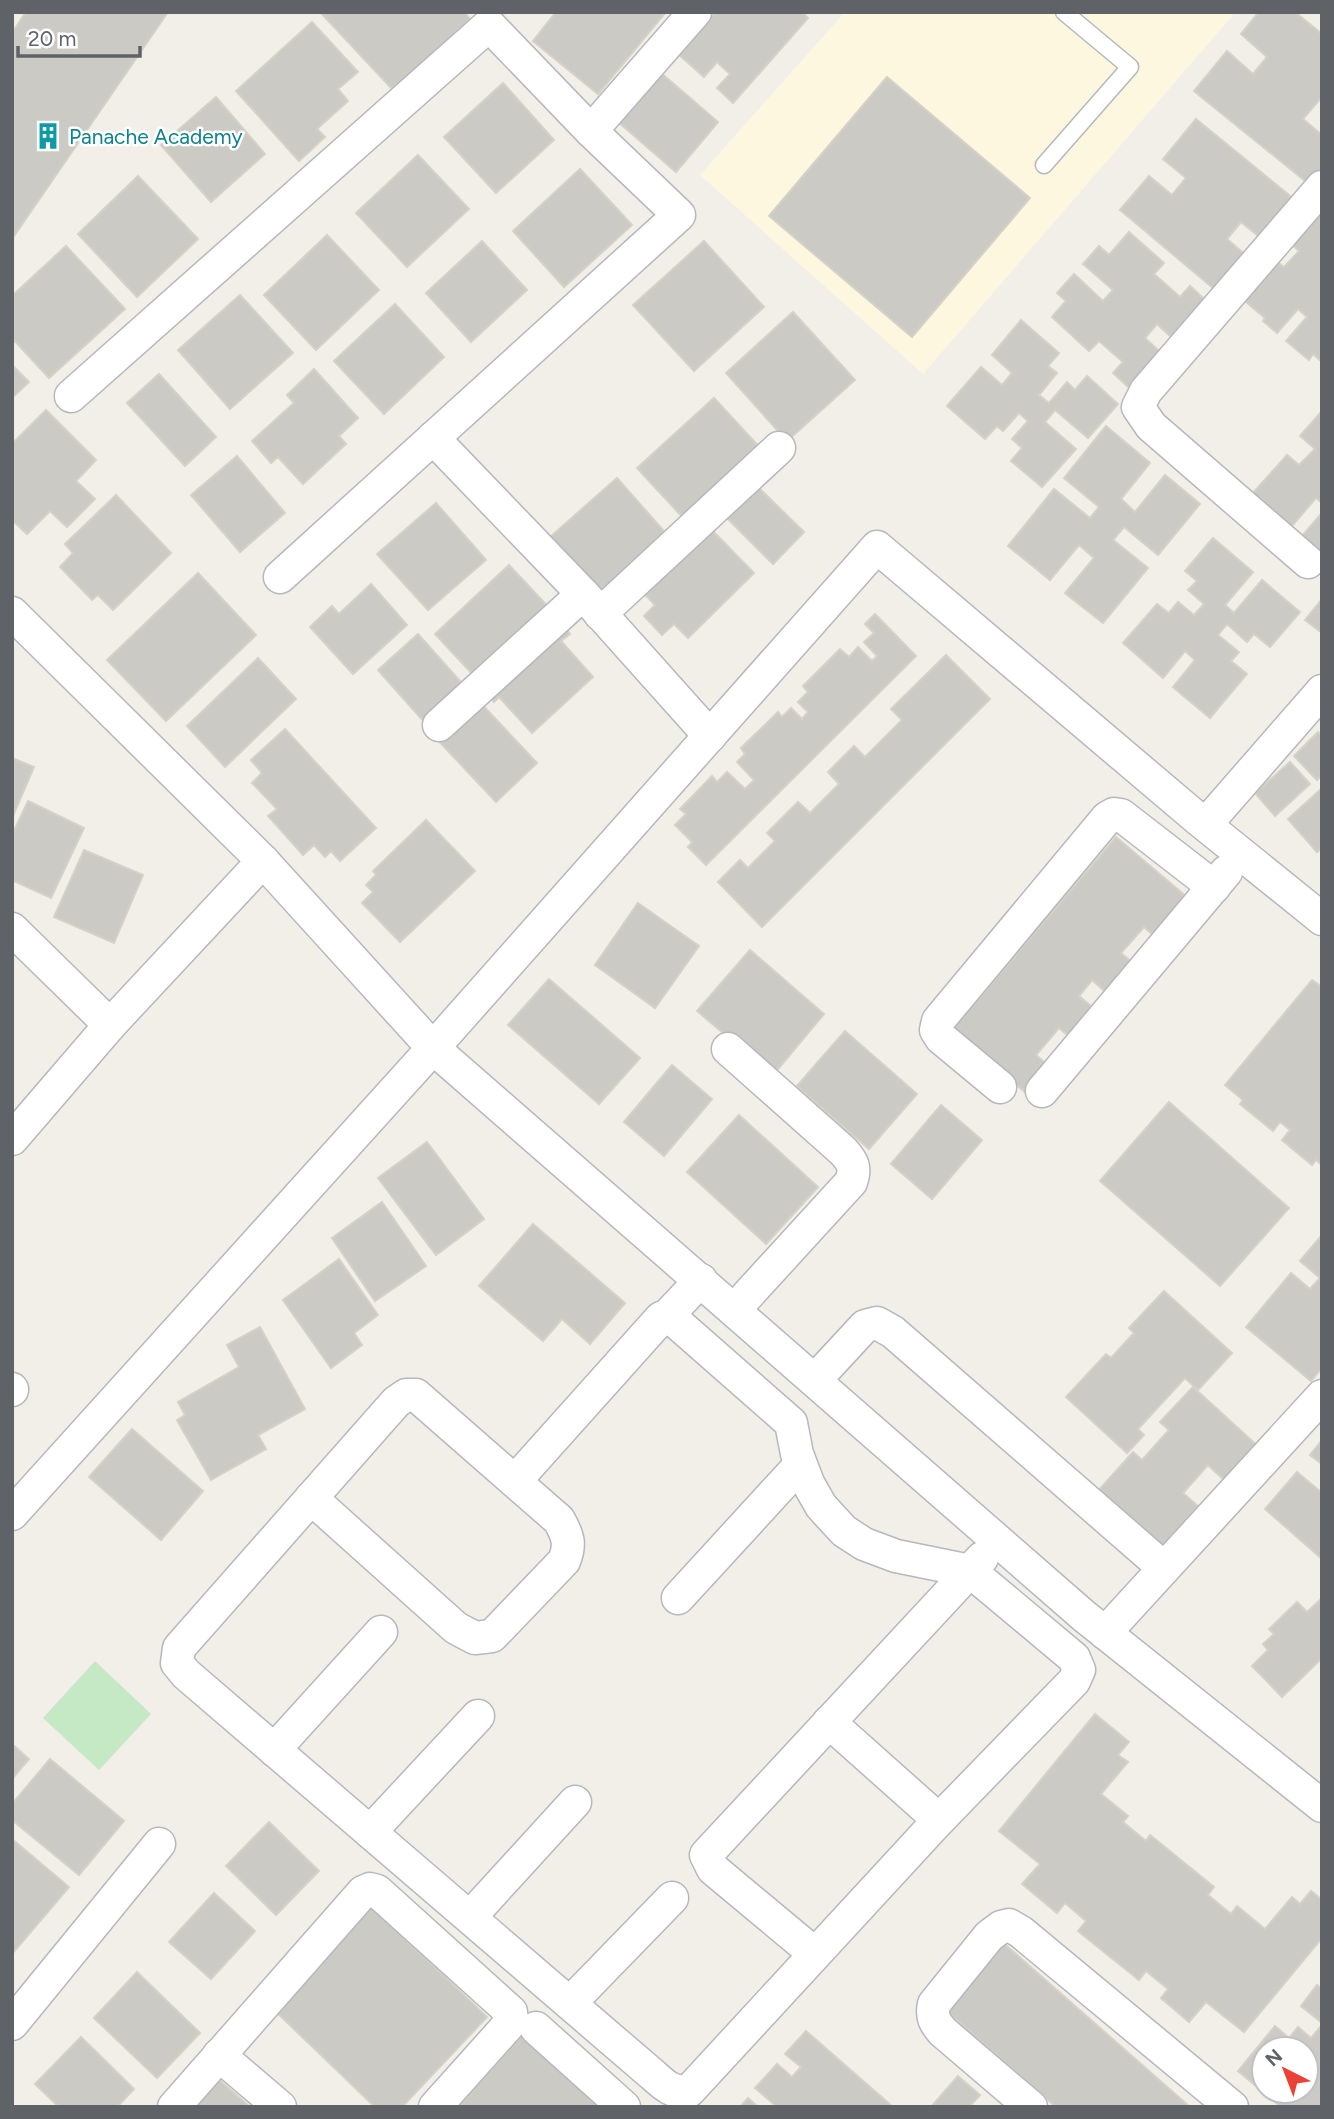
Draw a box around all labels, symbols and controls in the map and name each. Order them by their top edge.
scale bar [18,14,140,58]
text: 20 m [28,26,76,51]
building icon: Panache Academy [33,121,63,151]
place label: Panache Academy [69,124,243,149]
north arrow [1250,2035,1320,2105]
text: N [1261,2044,1287,2071]

